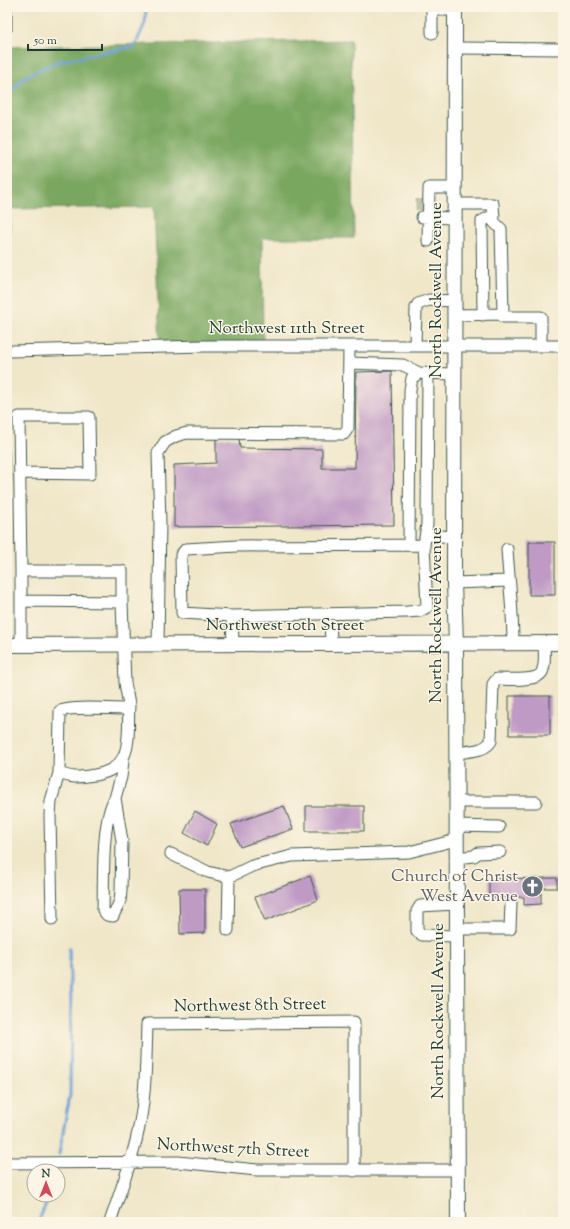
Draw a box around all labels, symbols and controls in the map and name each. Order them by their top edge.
scale bar [28,26,102,52]
text: 50 m [33,32,57,50]
street label: North Rockwell Avenue [425,202,449,378]
street label: Northwest 11th Street [209,317,365,341]
street label: North Rockwell Avenue [425,527,449,703]
street label: Northwest 10th Street [206,614,365,638]
place label: Church of Christ West Avenue [391,865,518,909]
church icon: Church of Christ West Avenue [520,874,546,900]
street label: North Rockwell Avenue [427,923,451,1099]
street label: Northwest 8th Street [173,993,327,1019]
street label: Northwest 7th Street [156,1133,310,1165]
north arrow [26,1163,66,1203]
text: N [41,1166,51,1182]

